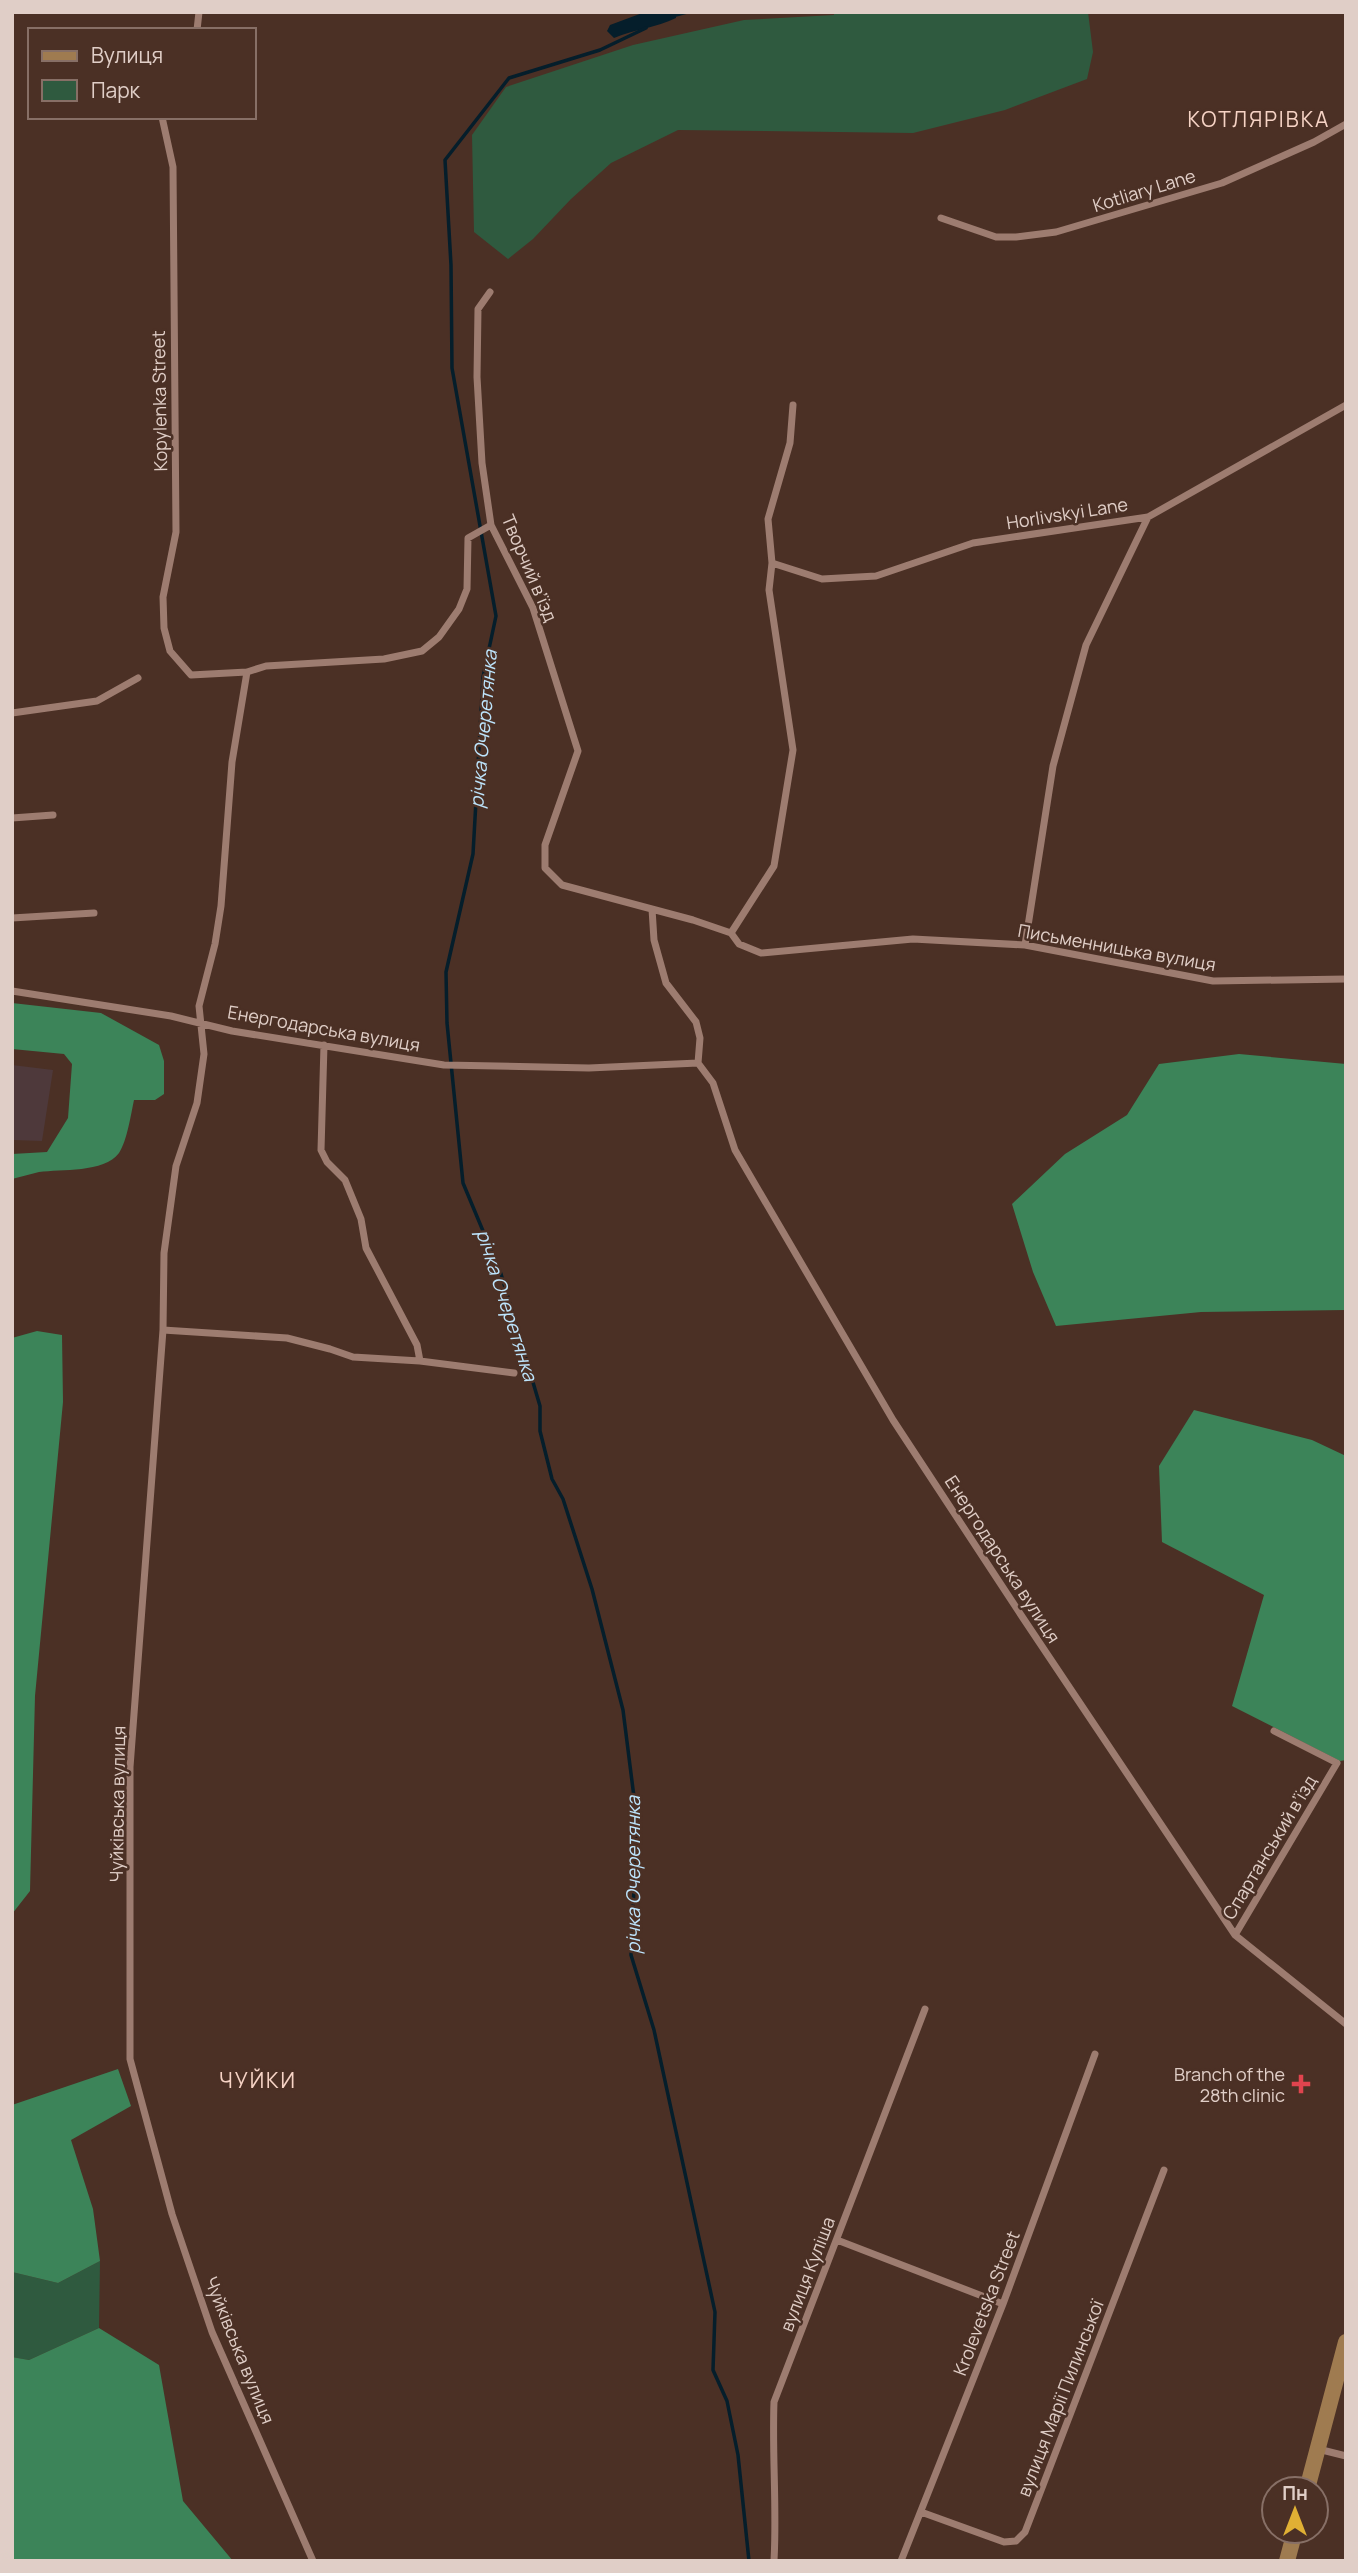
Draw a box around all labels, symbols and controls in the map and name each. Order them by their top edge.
legend [28,28,256,119]
text: Вулиця [91,41,163,69]
text: Парк [91,76,141,104]
district label: КОТЛЯРІВКА [1188,105,1330,133]
street label: Kotliary Lane [1090,163,1198,217]
street label: Kopylenka Street [146,330,172,472]
street label: Horlivskyi Lane [1005,492,1129,534]
street label: Творчий в’їзд [497,511,563,625]
water label: річка Очеретянка [463,648,503,809]
street label: Письменницька вулиця [1016,918,1218,976]
street label: Енергодарська вулиця [226,999,422,1057]
water label: річка Очеретянка [470,1226,544,1386]
street label: Енергодарська вулиця [940,1471,1066,1647]
street label: Чуйківська вулиця [104,1725,130,1883]
street label: Спартанський в’їзд [1216,1770,1322,1923]
water label: річка Очеретянка [620,1794,646,1954]
place label: Branch of the 28th clinic [1174,2062,1285,2107]
district label: ЧУЙКИ [219,2066,297,2094]
marker: Branch of the 28th clinic [1291,2074,1311,2094]
street label: вулиця Куліша [774,2213,840,2335]
street label: Krolevetska Street [947,2227,1025,2379]
street label: Чуйківська вулиця [200,2273,280,2427]
street label: вулиця Марії Пилинської [1011,2295,1109,2500]
north arrow [1260,2475,1330,2545]
text: Пн [1282,2480,1308,2506]

